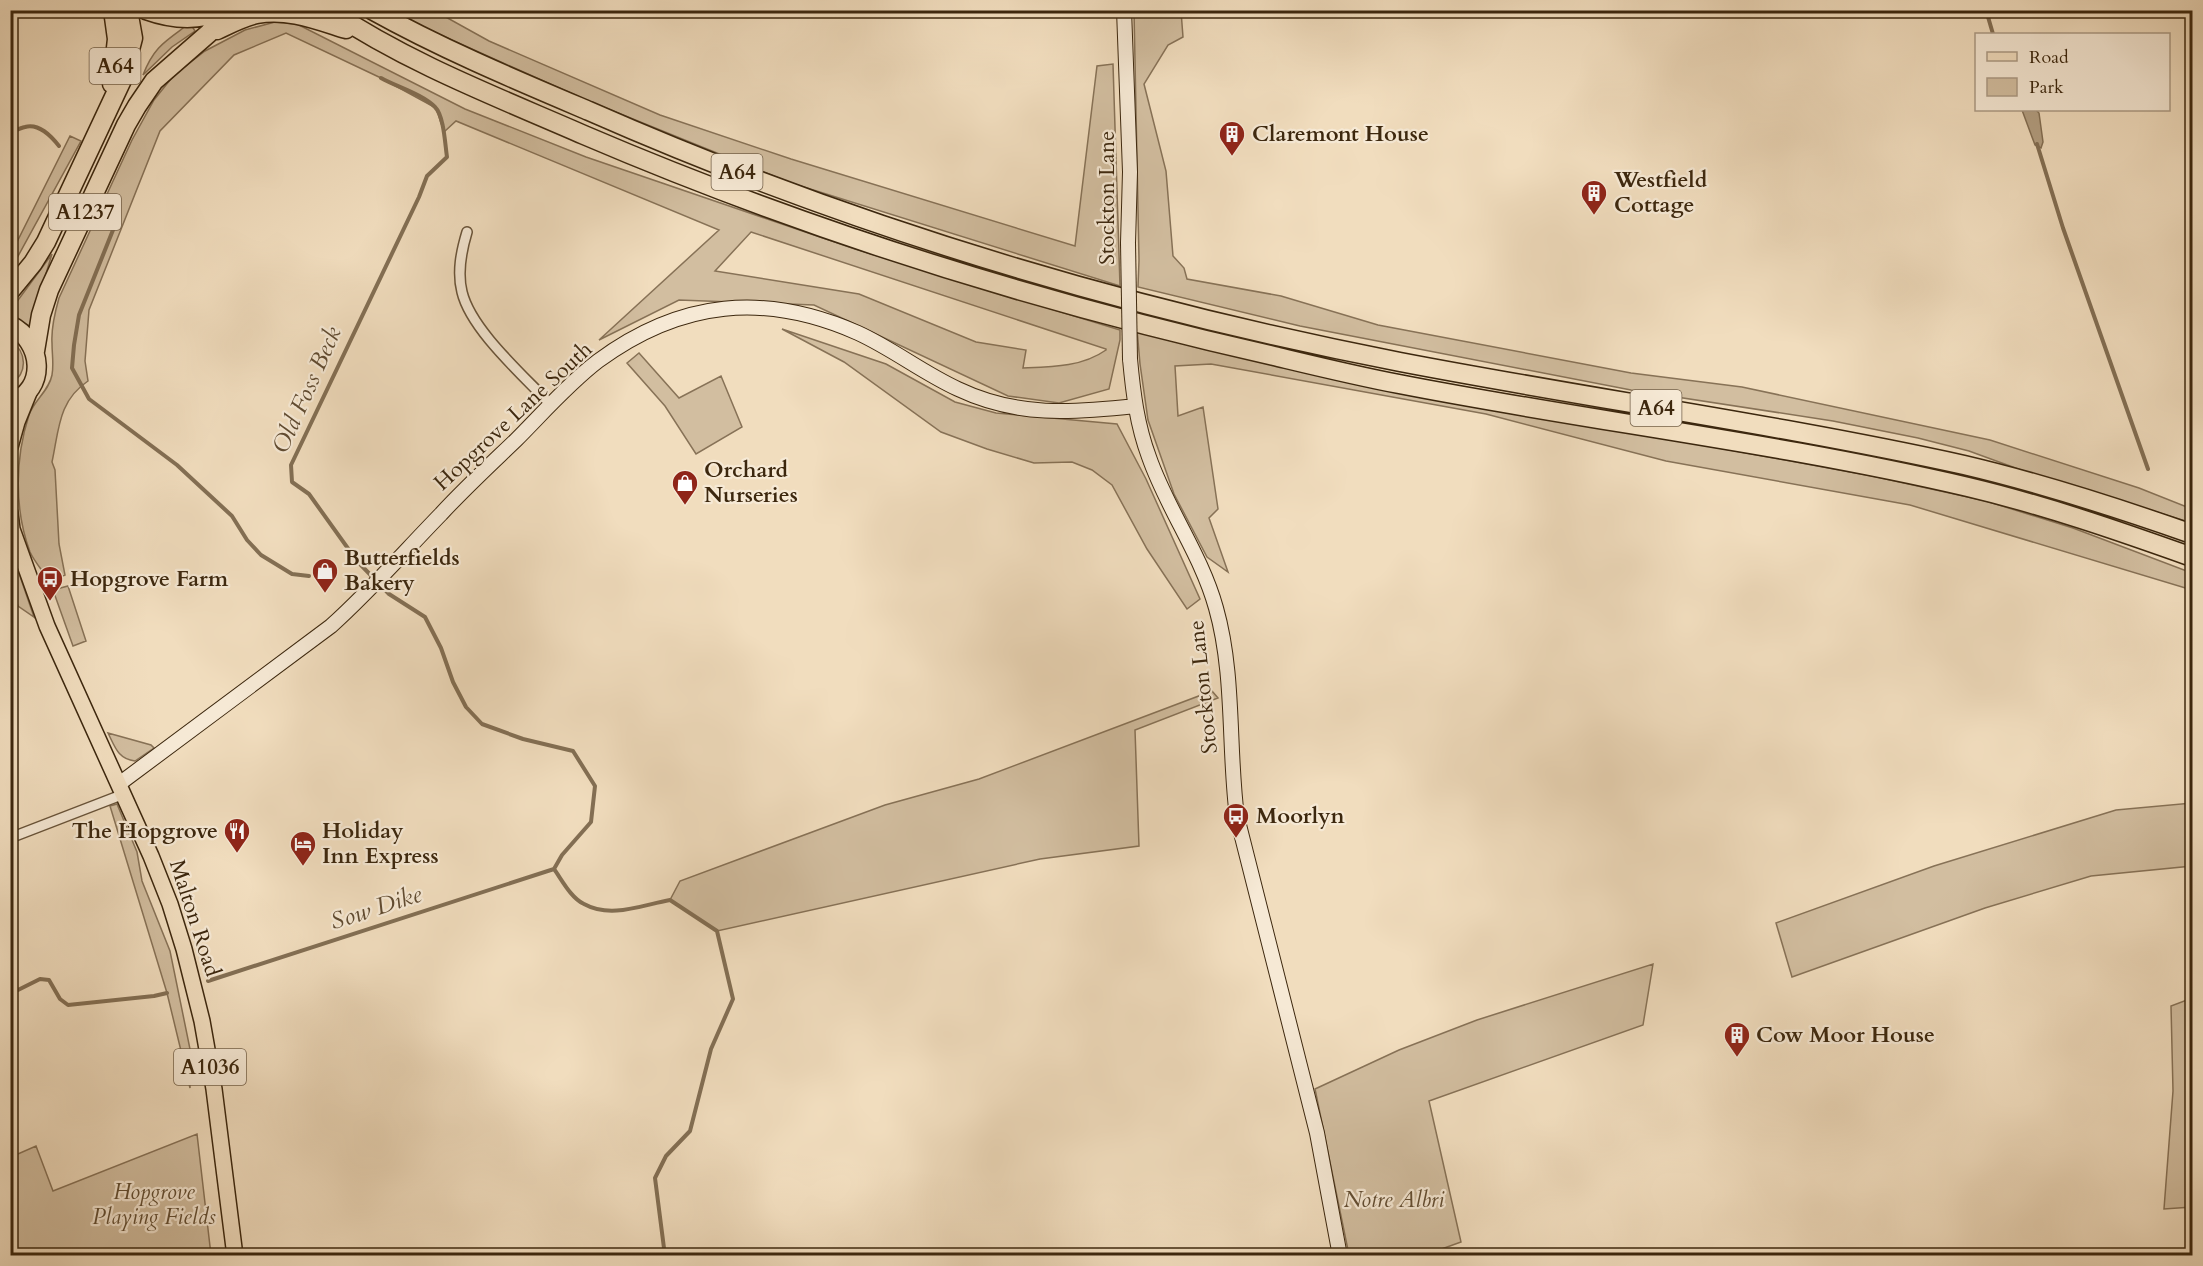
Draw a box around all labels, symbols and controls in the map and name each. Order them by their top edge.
legend [1975,33,2170,111]
text: Road [2029,45,2069,70]
road number: A64 [90,48,140,84]
text: Park [2029,75,2064,100]
building icon: Claremont House [1217,119,1247,157]
place label: Claremont House [1252,119,1429,149]
street label: Stockton Lane [1092,131,1122,265]
road number: A64 [712,154,762,190]
place label: Westfield Cottage [1613,165,1708,220]
building icon: Westfield Cottage [1579,178,1609,216]
road number: A1237 [49,194,121,230]
water label: Old Foss Beck [264,321,350,459]
street label: Hopgrove Lane South [427,335,599,497]
road number: A64 [1630,390,1682,426]
place label: Orchard Nurseries [704,455,798,510]
shop icon: Orchard Nurseries [670,468,700,506]
place label: Butterfields Bakery [344,543,460,598]
shop icon: Butterfields Bakery [310,556,340,594]
bus stop icon: Hopgrove Farm [35,564,65,602]
place label: Hopgrove Farm [70,564,229,594]
street label: Stockton Lane [1181,619,1225,755]
bus stop icon: Moorlyn [1221,801,1251,839]
place label: Moorlyn [1256,801,1345,831]
place label: The Hopgrove [72,816,218,846]
restaurant icon: The Hopgrove [222,816,252,854]
place label: Holiday Inn Express [322,816,439,871]
hotel icon: Holiday Inn Express [288,829,318,867]
street label: Malton Road [162,856,228,981]
water label: Sow Dike [326,877,427,938]
building icon: Cow Moor House [1722,1020,1752,1058]
place label: Cow Moor House [1756,1020,1935,1050]
road number: A1036 [174,1049,246,1085]
park label: Hopgrove Playing Fields [92,1177,216,1232]
park label: Notre Albri [1344,1185,1445,1215]

